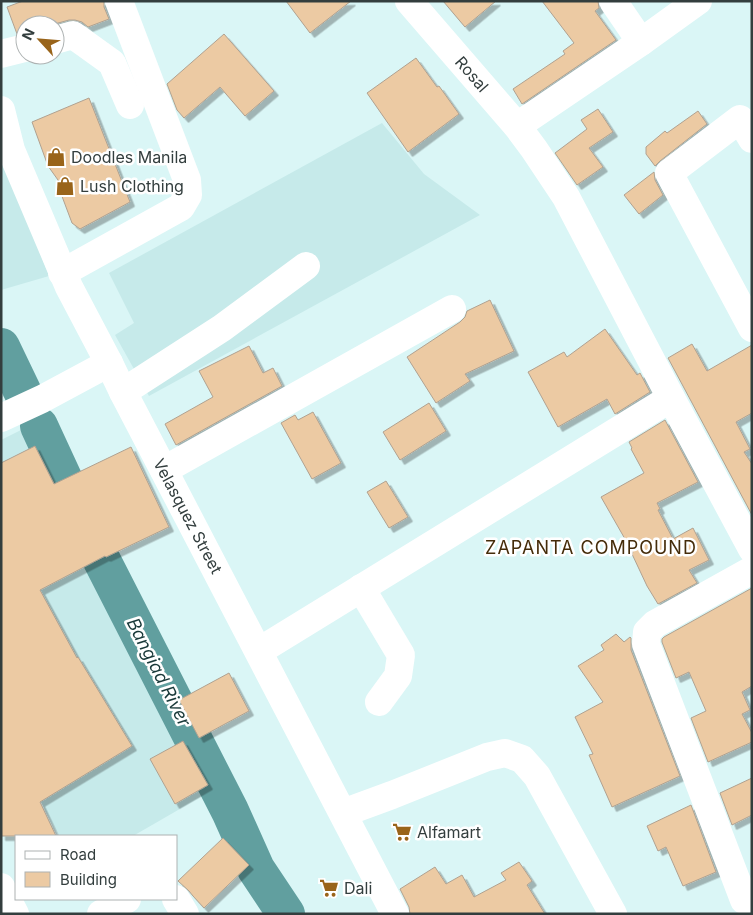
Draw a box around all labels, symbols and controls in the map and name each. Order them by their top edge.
north arrow [15,15,65,65]
text: N [18,26,38,43]
street label: Rosal [451,52,493,96]
shop icon: Doodles Manila [45,146,67,168]
place label: Doodles Manila [71,147,187,167]
shop icon: Lush Clothing [54,175,76,197]
place label: Lush Clothing [80,176,184,196]
street label: Velasquez Street [149,455,227,577]
district label: ZAPANTA COMPOUND [485,537,697,558]
water label: Bangiad River [123,614,196,731]
supermarket icon: Alfamart [391,821,413,843]
place label: Alfamart [417,822,481,842]
legend [15,835,178,900]
text: Road [60,845,96,864]
text: Building [60,870,117,889]
supermarket icon: Dali [318,877,340,899]
place label: Dali [344,878,372,898]

